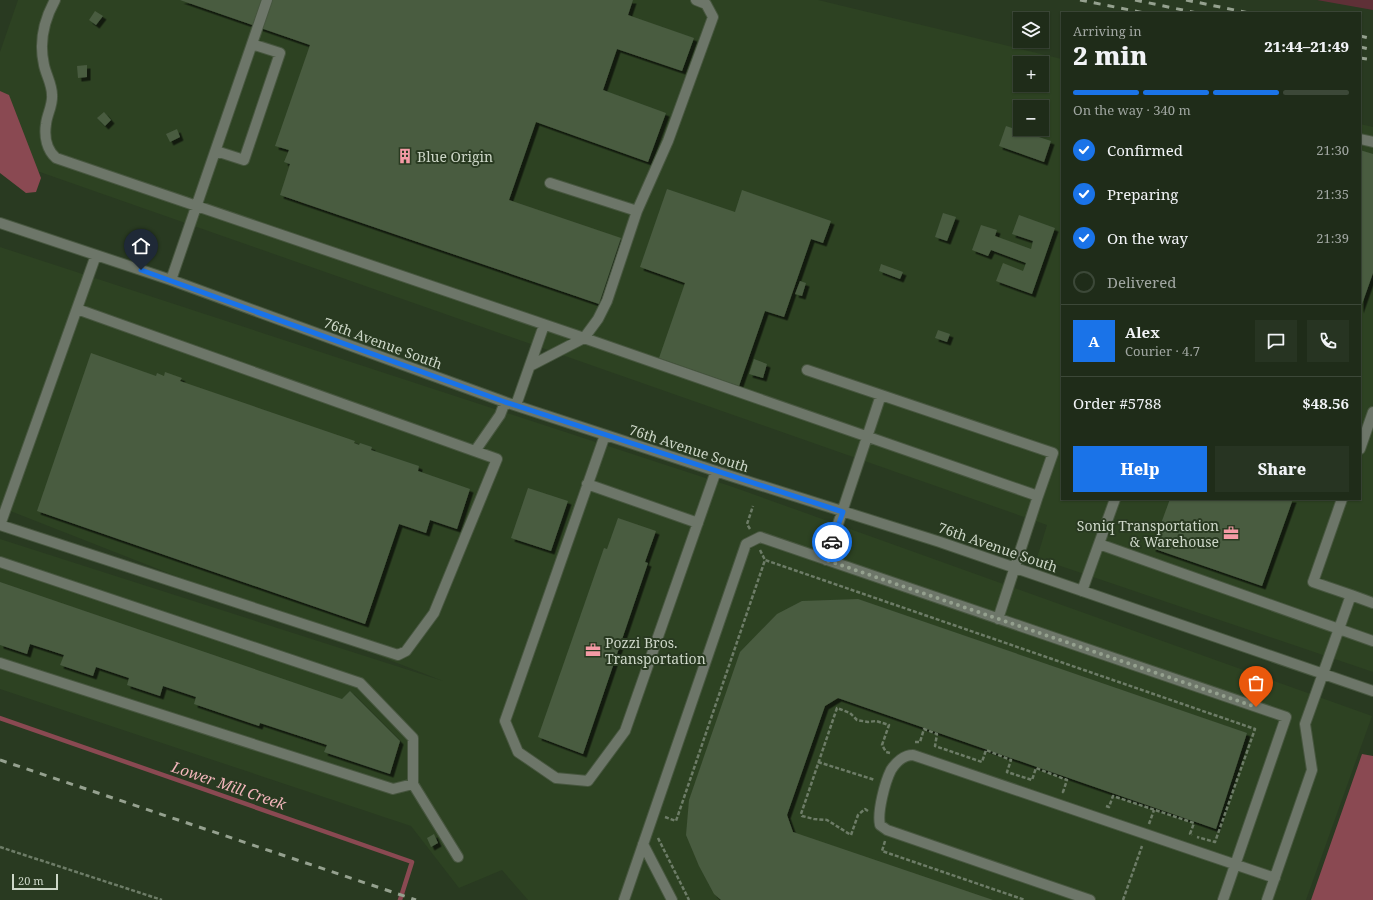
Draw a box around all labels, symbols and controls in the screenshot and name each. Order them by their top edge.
map controls [1013,12,1049,136]
button: layers [1013,12,1049,48]
text: Arriving in [1073,22,1142,40]
text: 21:44–21:49 [1264,36,1349,56]
text: 2 min [1073,37,1148,73]
button: + [1013,56,1049,92]
button: − [1013,100,1049,136]
text: On the way · 340 m [1073,101,1191,119]
icon: check [1073,139,1095,161]
text: Confirmed [1107,140,1183,160]
text: 21:30 [1316,141,1349,159]
building icon: Blue Origin [396,147,414,165]
place label: Blue Origin [417,147,493,166]
icon: check [1073,183,1095,205]
text: Preparing [1107,184,1178,204]
text: 21:35 [1316,185,1349,203]
icon: check [1073,227,1095,249]
text: On the way [1107,228,1188,248]
pin [124,229,158,270]
text: 21:39 [1316,229,1349,247]
icon: home [130,235,152,257]
text: Delivered [1107,272,1176,292]
street label: 76th Avenue South [321,313,445,373]
button: chat [1255,320,1297,362]
button: phone [1307,320,1349,362]
text: Alex [1125,322,1160,342]
text: A [1088,331,1100,351]
text: Courier · 4.7 [1125,342,1200,360]
text: Order #5788 [1073,393,1161,413]
text: $48.56 [1302,393,1349,413]
street label: 76th Avenue South [627,420,752,476]
button: Help [1073,446,1207,492]
button: Share [1215,446,1349,492]
place label: Soniq Transportation & Warehouse [1077,516,1219,551]
street label: 76th Avenue South [936,518,1060,576]
courier [812,522,852,562]
office icon: Soniq Transportation & Warehouse [1222,524,1240,542]
icon: car [821,531,843,553]
place label: Pozzi Bros. Transportation [605,633,706,668]
office icon: Pozzi Bros. Transportation [584,641,602,659]
pin [1239,666,1273,707]
icon: bag [1245,672,1267,694]
water label: Lower Mill Creek [168,756,289,814]
scale bar [12,872,58,891]
text: 20 m [18,873,44,888]

